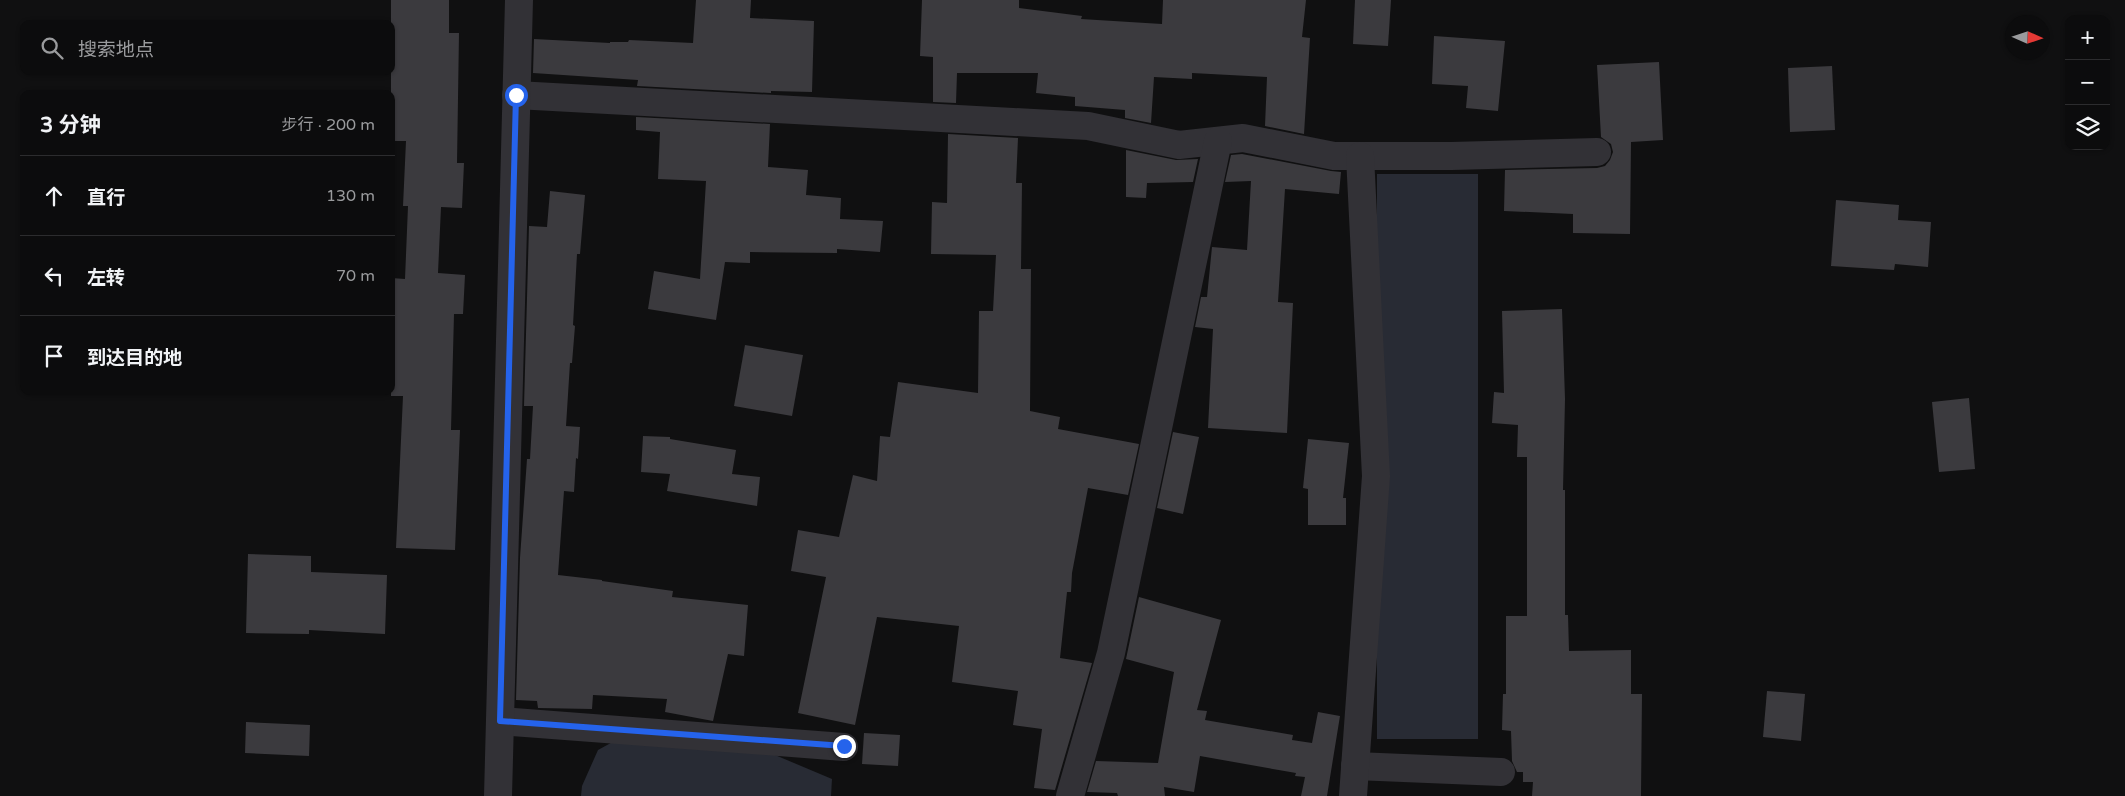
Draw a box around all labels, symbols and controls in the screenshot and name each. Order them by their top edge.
north arrow [2005,15,2050,60]
map controls [2065,15,2110,150]
button: + [2065,15,2110,60]
search box [20,20,395,75]
icon: search [38,34,66,62]
text: 搜索地点 [78,39,154,61]
button: − [2065,60,2110,105]
route start [505,84,528,107]
button: layers [2065,105,2110,150]
text: 3 分钟 [40,113,101,138]
text: 步行 · 200 m [282,115,375,135]
icon: ahead [40,182,68,210]
text: 130 m [326,186,375,206]
text: 直行 [87,187,125,209]
icon: left [40,262,68,290]
text: 70 m [336,266,375,286]
text: 左转 [87,267,125,289]
icon: arrive [40,342,68,370]
text: 到达目的地 [87,347,182,369]
route end [833,735,856,758]

